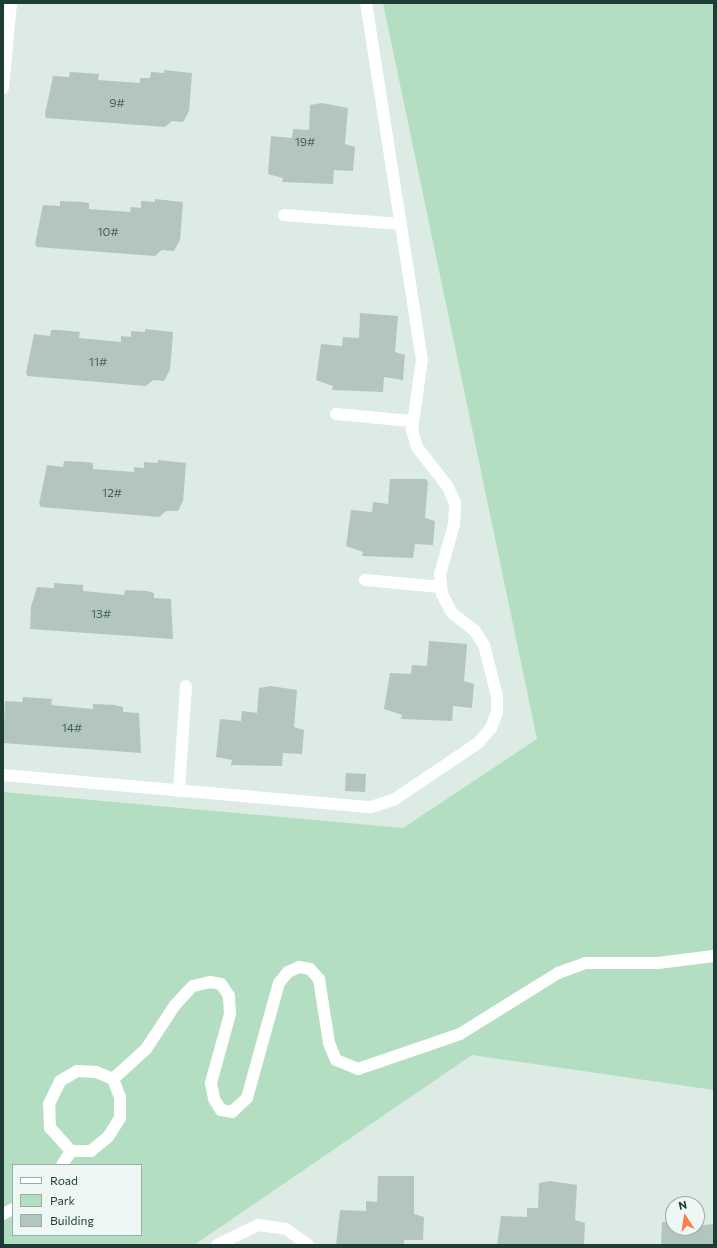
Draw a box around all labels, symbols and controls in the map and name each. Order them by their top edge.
house number: 9# [109,96,125,110]
house number: 19# [295,135,315,149]
house number: 10# [97,225,119,239]
house number: 11# [89,355,107,369]
house number: 12# [102,486,122,500]
house number: 13# [91,607,111,621]
house number: 14# [62,721,82,735]
legend [12,1164,142,1236]
text: Road [50,1173,78,1187]
text: Park [50,1193,75,1207]
north arrow [665,1196,705,1236]
text: N [677,1198,688,1212]
text: Building [50,1213,94,1227]

